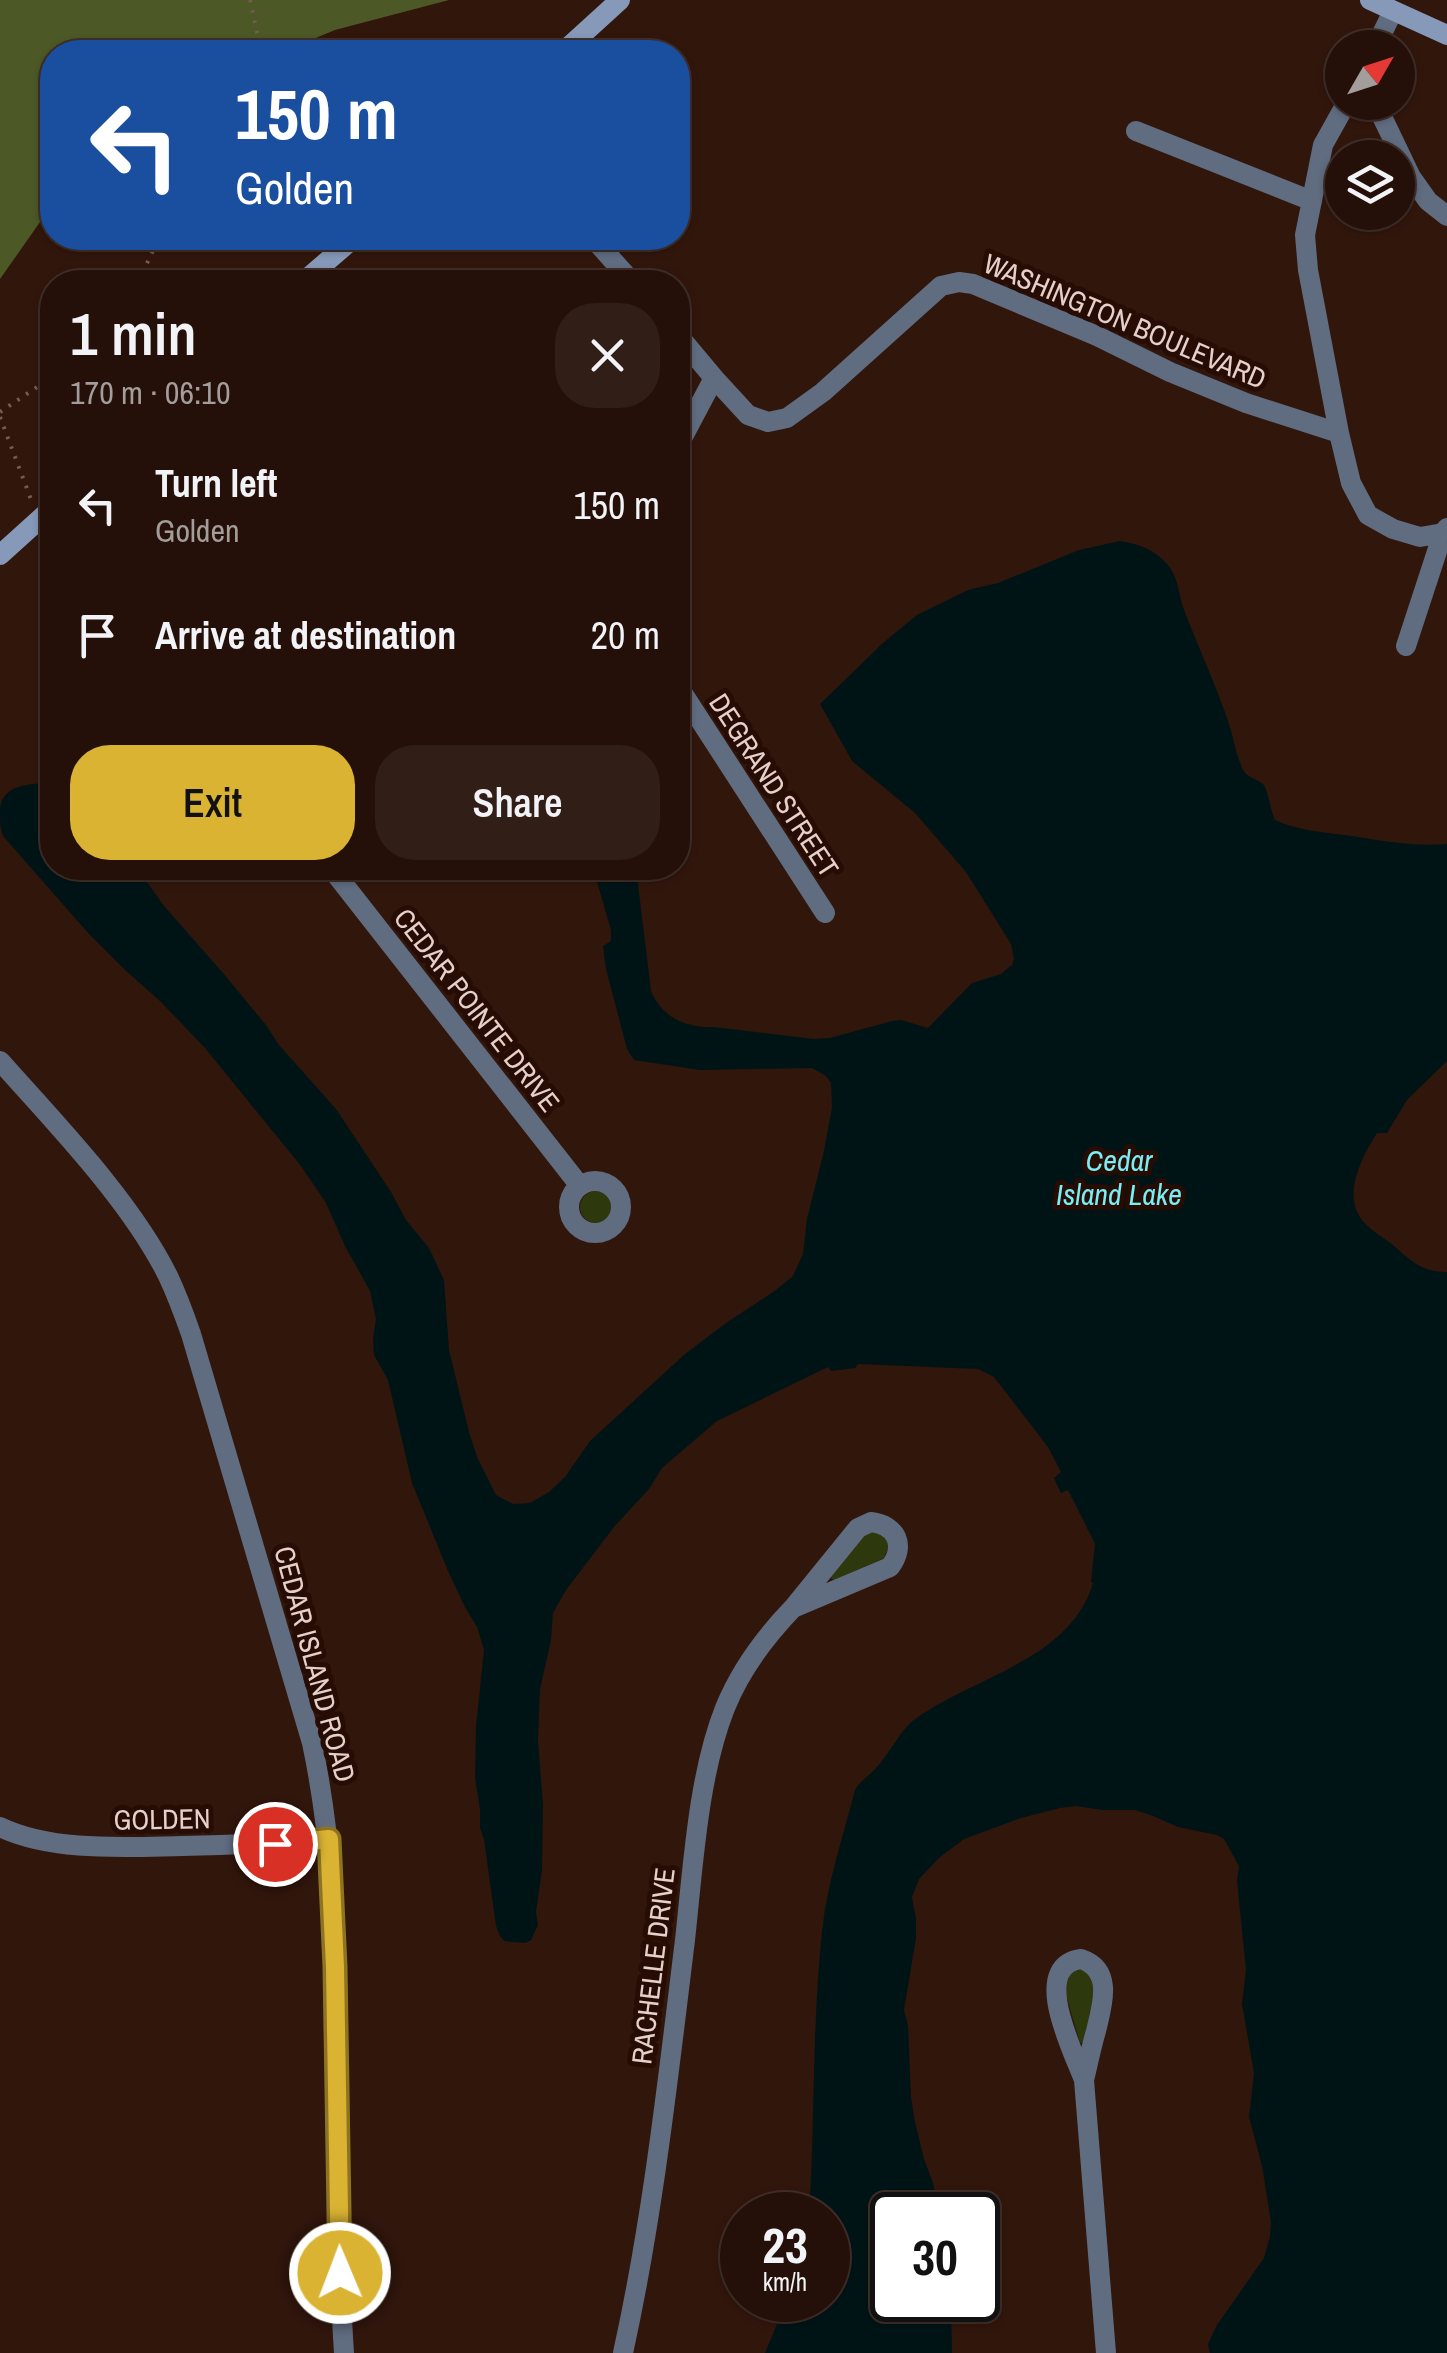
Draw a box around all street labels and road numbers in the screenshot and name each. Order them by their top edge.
street label: WASHINGTON BOULEVARD [978,244,1272,398]
street label: DEGRAND STREET [700,686,848,884]
street label: CEDAR POINTE DRIVE [385,900,569,1120]
street label: CEDAR ISLAND ROAD [265,1542,365,1786]
street label: GOLDEN [113,1799,211,1839]
street label: RACHELLE DRIVE [622,1866,684,2066]

